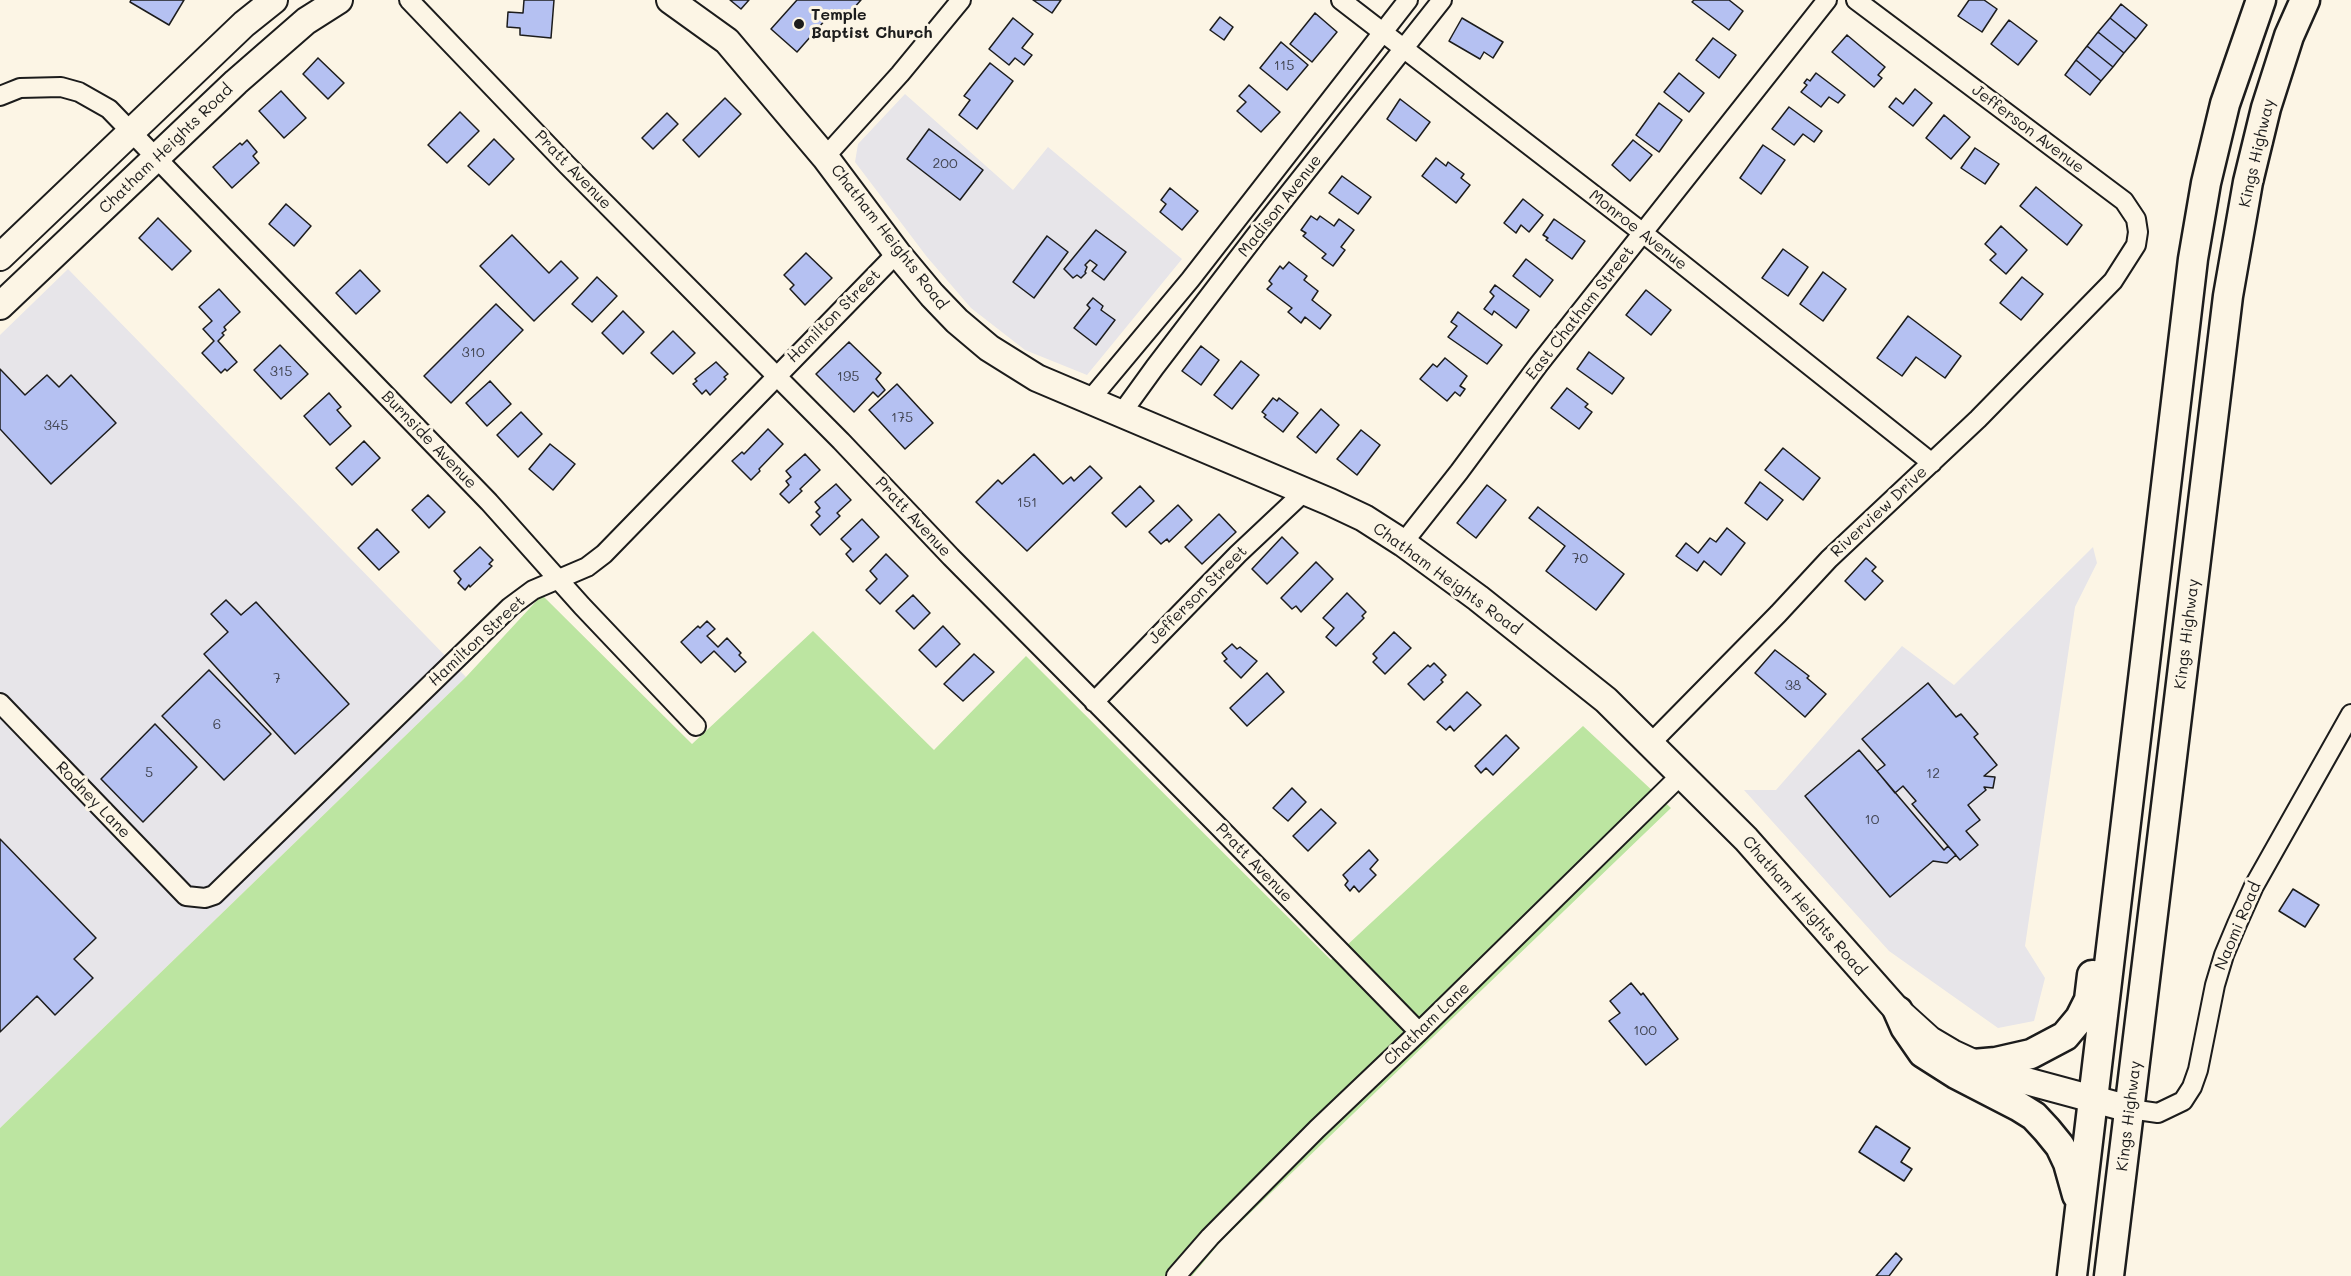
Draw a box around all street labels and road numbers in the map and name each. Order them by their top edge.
street label: Chatham Heights Road [95,80,237,218]
street label: Jefferson Avenue [1968,81,2088,177]
street label: Kings Highway [2235,97,2279,209]
street label: Pratt Avenue [531,127,615,213]
street label: Madison Avenue [1234,151,1326,261]
street label: Chatham Heights Road [826,161,952,313]
street label: Monroe Avenue [1585,186,1691,274]
street label: East Chatham Street [1522,242,1638,384]
street label: Hamilton Street [783,265,885,367]
street label: Burnside Avenue [377,387,481,493]
street label: Riverview Drive [1827,462,1931,562]
street label: Pratt Avenue [871,473,955,561]
street label: Chatham Heights Road [1369,519,1525,639]
street label: Jefferson Street [1145,542,1251,648]
street label: Kings Highway [2171,578,2203,690]
street label: Hamilton Street [425,592,529,690]
street label: Rodney Lane [52,758,134,842]
street label: Pratt Avenue [1212,820,1296,906]
street label: Chatham Heights Road [1738,832,1870,980]
street label: Naomi Road [2211,879,2265,973]
street label: Chatham Lane [1380,978,1474,1070]
street label: Kings Highway [2113,1060,2145,1172]

